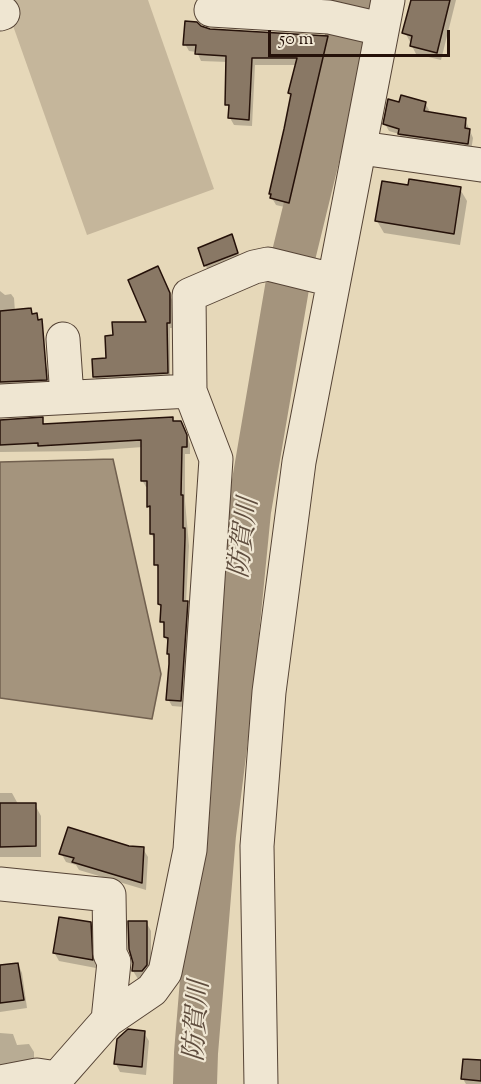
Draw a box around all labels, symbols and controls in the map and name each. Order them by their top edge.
scale bar [271,18,452,56]
text: 50 m [279,27,313,53]
water label: 防賀川 [226,496,268,580]
water label: 防賀川 [181,979,219,1063]

